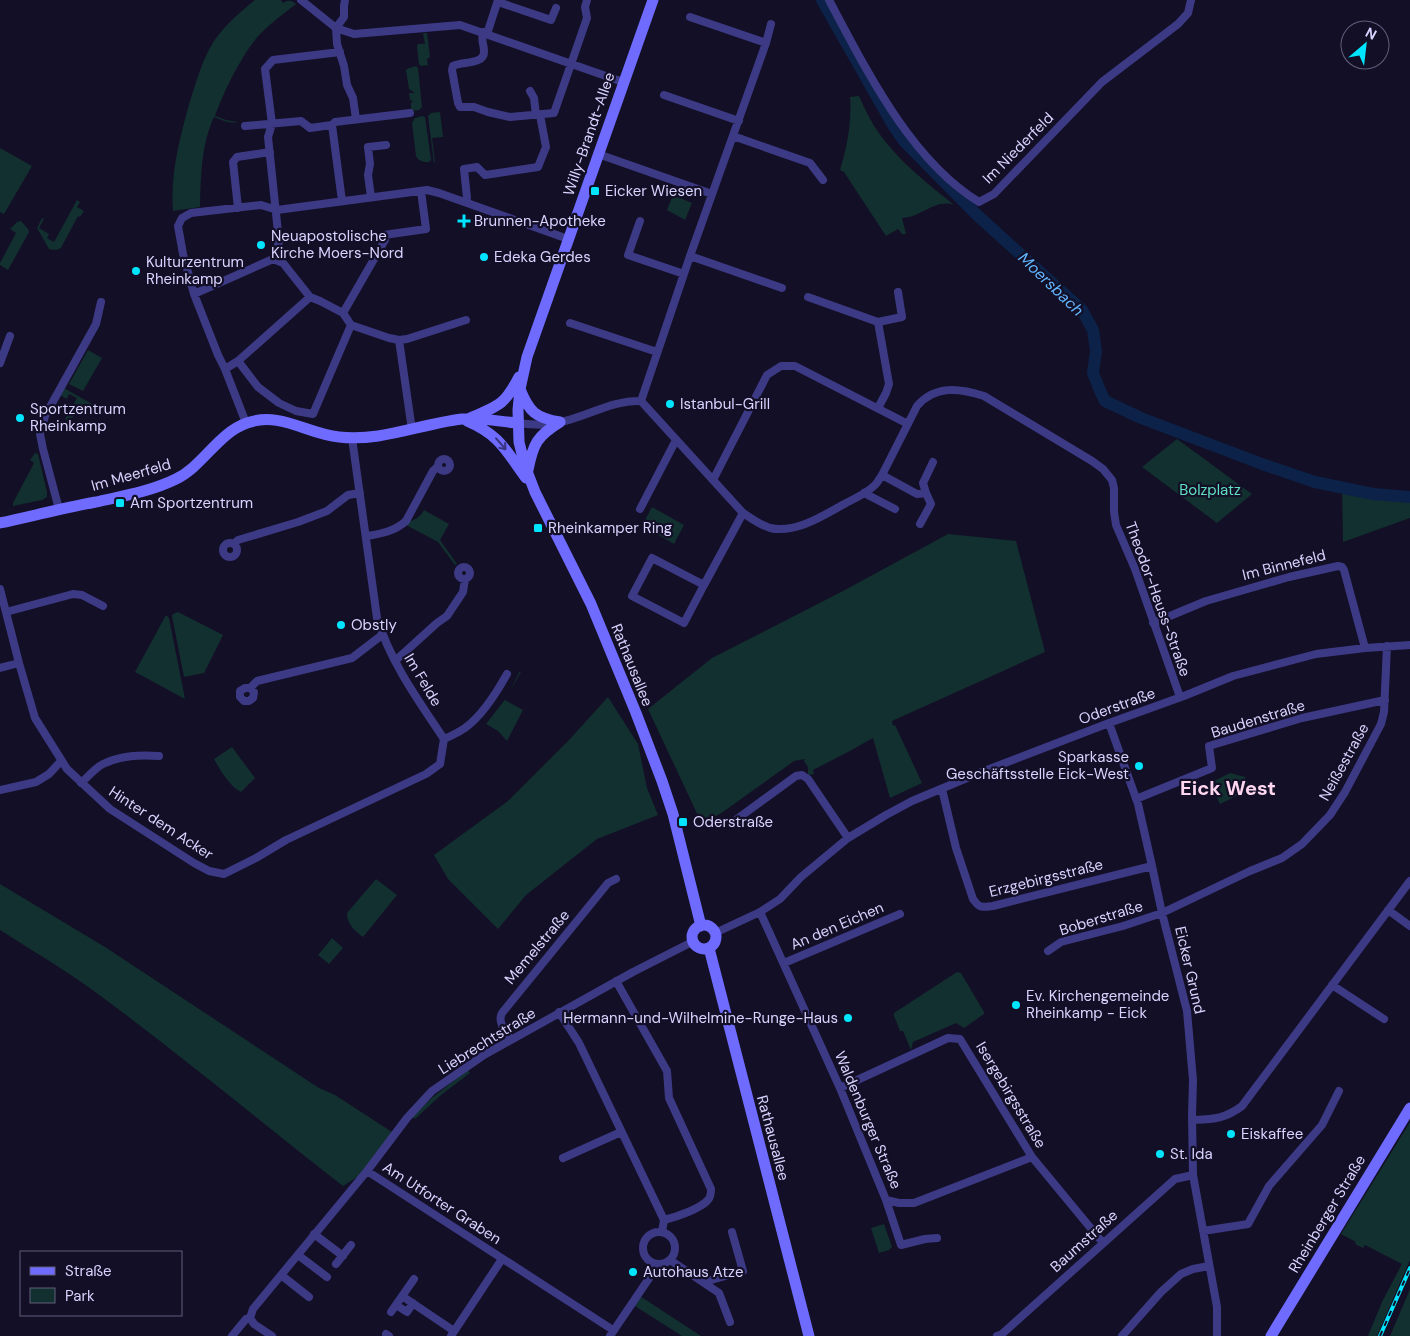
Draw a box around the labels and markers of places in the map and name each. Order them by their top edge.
place label: Eicker Wiesen [605,181,702,201]
marker: Eicker Wiesen [589,185,601,197]
place label: Brunnen-Apotheke [474,211,606,231]
marker: Brunnen-Apotheke [458,215,470,227]
place label: Neuapostolische Kirche Moers-Nord [271,226,404,263]
marker: Neuapostolische Kirche Moers-Nord [255,239,267,251]
place label: Edeka Gerdes [494,247,591,267]
marker: Edeka Gerdes [478,251,490,263]
place label: Kulturzentrum Rheinkamp [146,252,244,289]
marker: Kulturzentrum Rheinkamp [130,265,142,277]
place label: Istanbul-Grill [680,394,770,414]
marker: Istanbul-Grill [664,398,676,410]
place label: Sportzentrum Rheinkamp [30,399,126,436]
marker: Sportzentrum Rheinkamp [14,412,26,424]
place label: Am Sportzentrum [130,493,253,513]
marker: Am Sportzentrum [114,497,126,509]
place label: Rheinkamper Ring [548,518,672,538]
marker: Rheinkamper Ring [532,522,544,534]
place label: Obstly [351,615,397,635]
marker: Obstly [335,619,347,631]
place label: Sparkasse Geschäftsstelle Eick-West [946,747,1129,784]
marker: Sparkasse Geschäftsstelle Eick-West [1133,760,1145,772]
place label: Oderstraße [693,812,773,832]
marker: Oderstraße [677,816,689,828]
place label: Ev. Kirchengemeinde Rheinkamp - Eick [1026,986,1169,1023]
marker: Ev. Kirchengemeinde Rheinkamp - Eick [1010,999,1022,1011]
place label: Hermann-und-Wilhelmine-Runge-Haus [563,1008,838,1028]
marker: Hermann-und-Wilhelmine-Runge-Haus [842,1012,854,1024]
place label: Eiskaffee [1241,1124,1303,1144]
marker: Eiskaffee [1225,1128,1237,1140]
place label: St. Ida [1170,1144,1213,1164]
marker: St. Ida [1154,1148,1166,1160]
place label: Autohaus Atze [643,1262,743,1282]
marker: Autohaus Atze [627,1266,639,1278]

